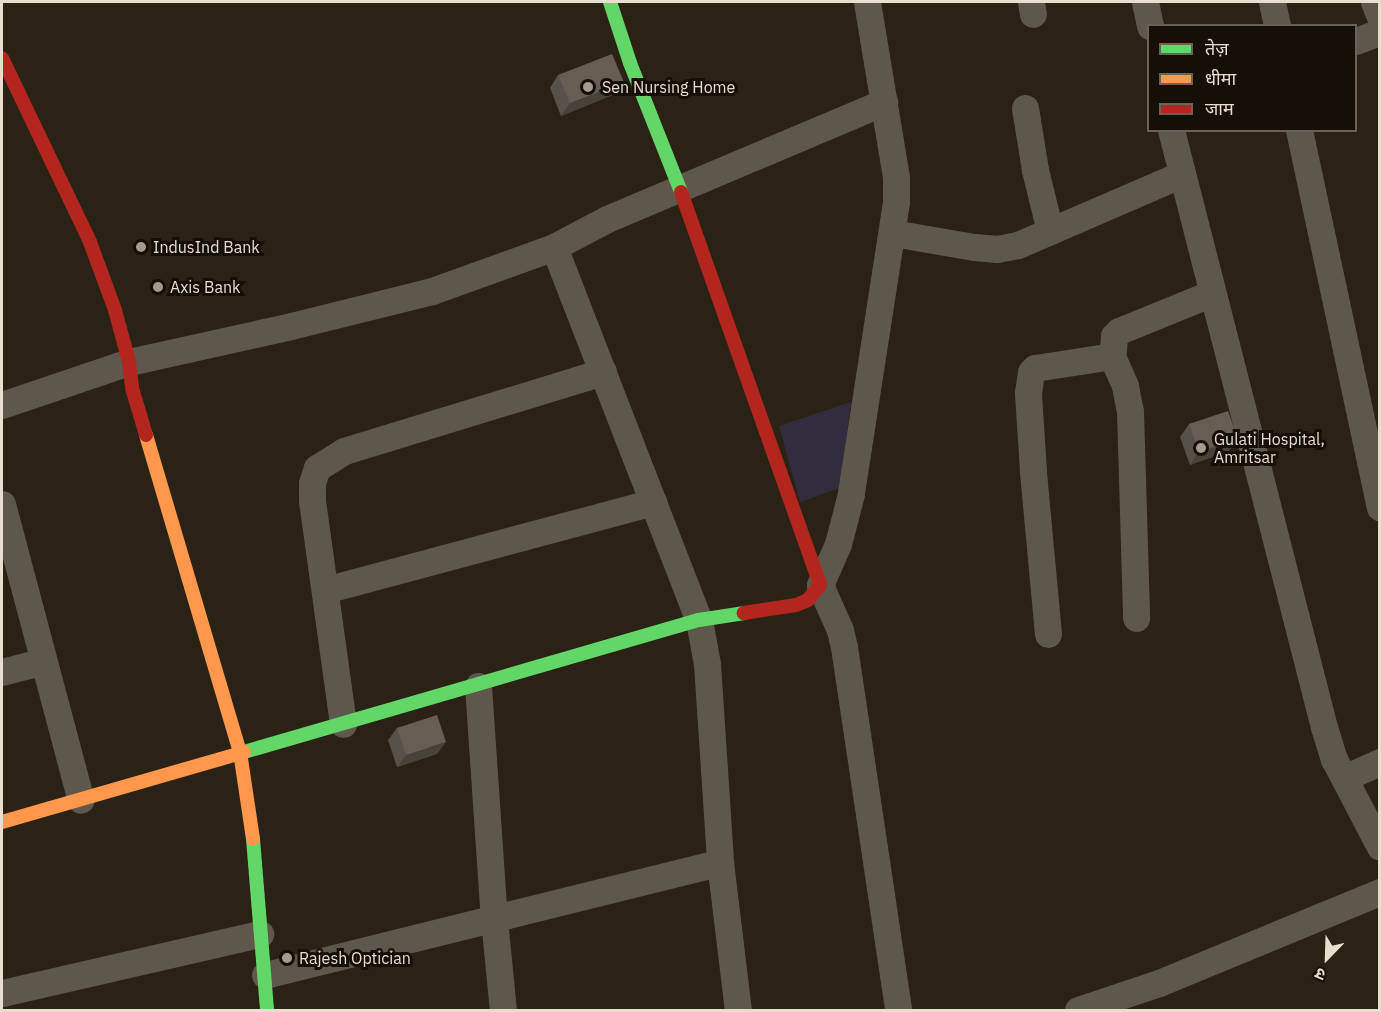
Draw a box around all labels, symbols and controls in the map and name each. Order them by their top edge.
legend [1147,24,1357,132]
text: तेज़ [1205,37,1229,60]
text: धीमा [1205,67,1236,90]
place label: Sen Nursing Home [602,77,735,97]
marker: Sen Nursing Home [579,78,597,96]
text: जाम [1205,97,1234,120]
place label: IndusInd Bank [153,237,260,257]
marker: IndusInd Bank [134,240,148,254]
place label: Axis Bank [170,277,240,297]
marker: Axis Bank [151,280,165,294]
place label: Gulati Hospital, Amritsar [1214,429,1325,467]
marker: Gulati Hospital, Amritsar [1192,439,1210,457]
north arrow [1297,928,1357,988]
place label: Rajesh Optician [299,948,411,968]
marker: Rajesh Optician [280,951,294,965]
text: उ [1312,964,1328,986]

